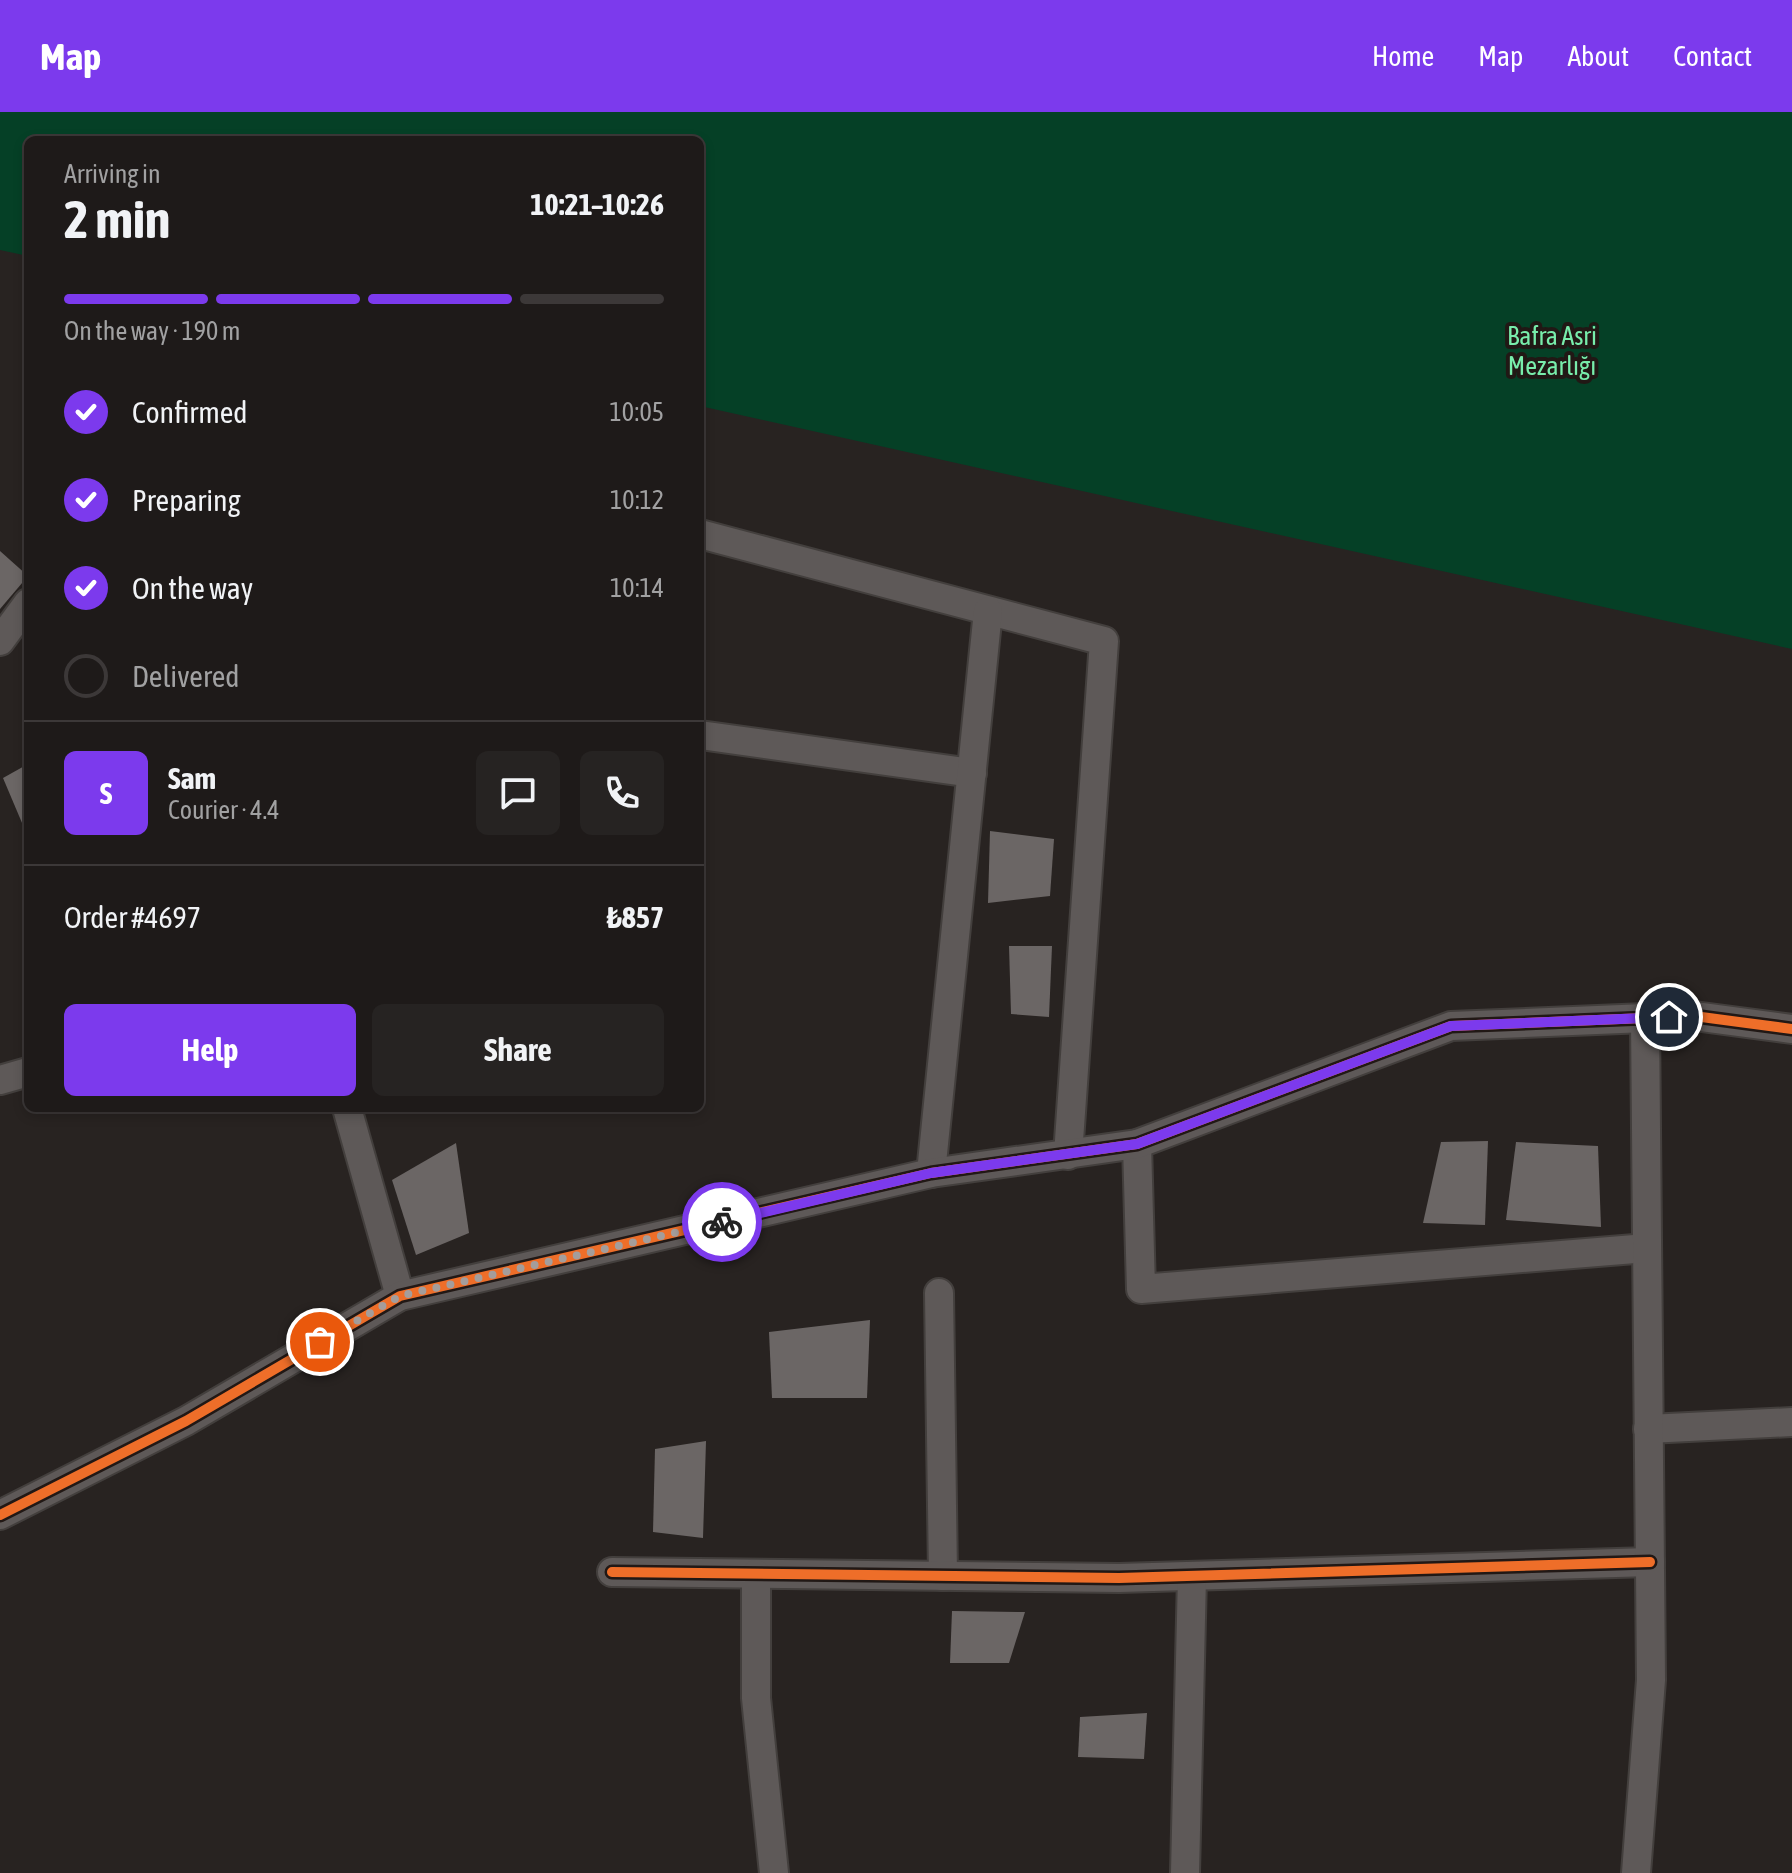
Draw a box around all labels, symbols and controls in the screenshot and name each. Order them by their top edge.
text: Map [40,35,101,78]
text: Home [1372,40,1434,72]
text: Map [1478,40,1523,72]
text: About [1567,40,1629,72]
text: Contact [1673,40,1752,72]
text: Arriving in [64,159,161,189]
text: 10:21–10:26 [530,187,664,221]
text: 2 min [64,189,170,249]
text: On the way · 190 m [64,316,241,346]
park label: Bafra Asri Mezarlığı [1507,321,1597,381]
icon: check [64,390,108,434]
text: Confirmed [132,395,247,429]
text: 10:05 [609,397,664,427]
icon: check [64,478,108,522]
text: Preparing [132,483,241,517]
text: 10:12 [610,485,664,515]
icon: check [64,566,108,610]
text: On the way [132,571,253,605]
text: 10:14 [610,573,664,603]
text: Delivered [132,659,240,693]
button: chat [476,751,560,835]
button: phone [580,751,664,835]
text: Sam [168,761,216,795]
text: S [100,776,112,810]
text: Courier · 4.4 [168,795,279,825]
text: Order #4697 [64,900,201,934]
text: ₺857 [607,900,664,934]
pin [1635,983,1703,1051]
icon: home [1647,995,1691,1039]
button: Help [64,1004,356,1096]
button: Share [372,1004,664,1096]
courier [682,1182,762,1262]
icon: bike [700,1200,744,1244]
pin [286,1308,354,1376]
icon: bag [298,1320,342,1364]

